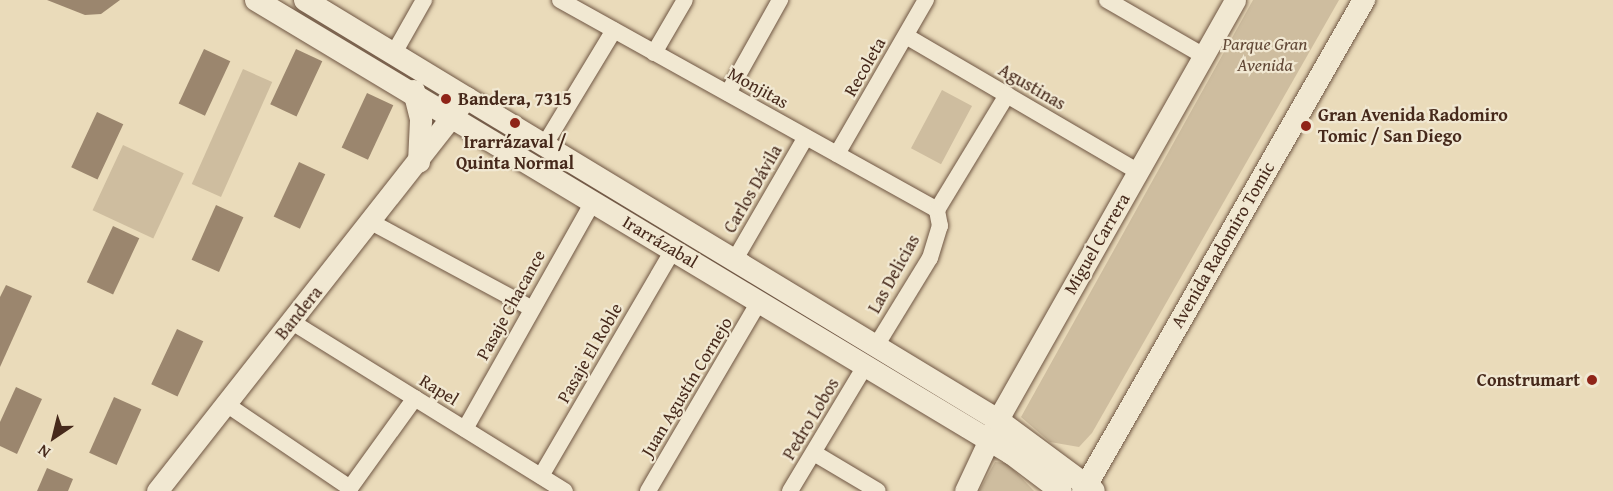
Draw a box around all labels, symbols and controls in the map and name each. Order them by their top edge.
street label: Recoleta [840,34,890,100]
park label: Parque Gran Avenida [1223,34,1307,76]
street label: Agustinas [995,59,1069,115]
street label: Monjitas [724,63,792,113]
place label: Bandera, 7315 [458,88,572,110]
marker: Bandera, 7315 [439,92,453,106]
place label: Gran Avenida Radomiro Tomic / San Diego [1318,105,1508,148]
marker: Irarrázaval / Quinta Normal [508,116,522,130]
marker: Gran Avenida Radomiro Tomic / San Diego [1299,119,1313,133]
place label: Irarrázaval / Quinta Normal [456,132,574,174]
street label: Carlos Dávila [719,141,787,237]
street label: Avenida Radomiro Tomic [1167,158,1279,332]
street label: Miguel Carrera [1059,190,1135,298]
street label: Irarrázabal [618,211,702,273]
street label: Las Delicias [864,231,924,317]
street label: Pasaje Chacance [472,246,550,364]
street label: Bandera [271,282,327,344]
street label: Pasaje El Roble [553,299,627,407]
street label: Juan Agustín Cornejo [637,313,737,461]
place label: Construmart [1477,369,1580,391]
street label: Rapel [415,370,463,410]
marker: Construmart [1585,373,1599,387]
street label: Pedro Lobos [778,374,844,464]
north arrow [24,407,84,467]
text: N [32,439,55,465]

